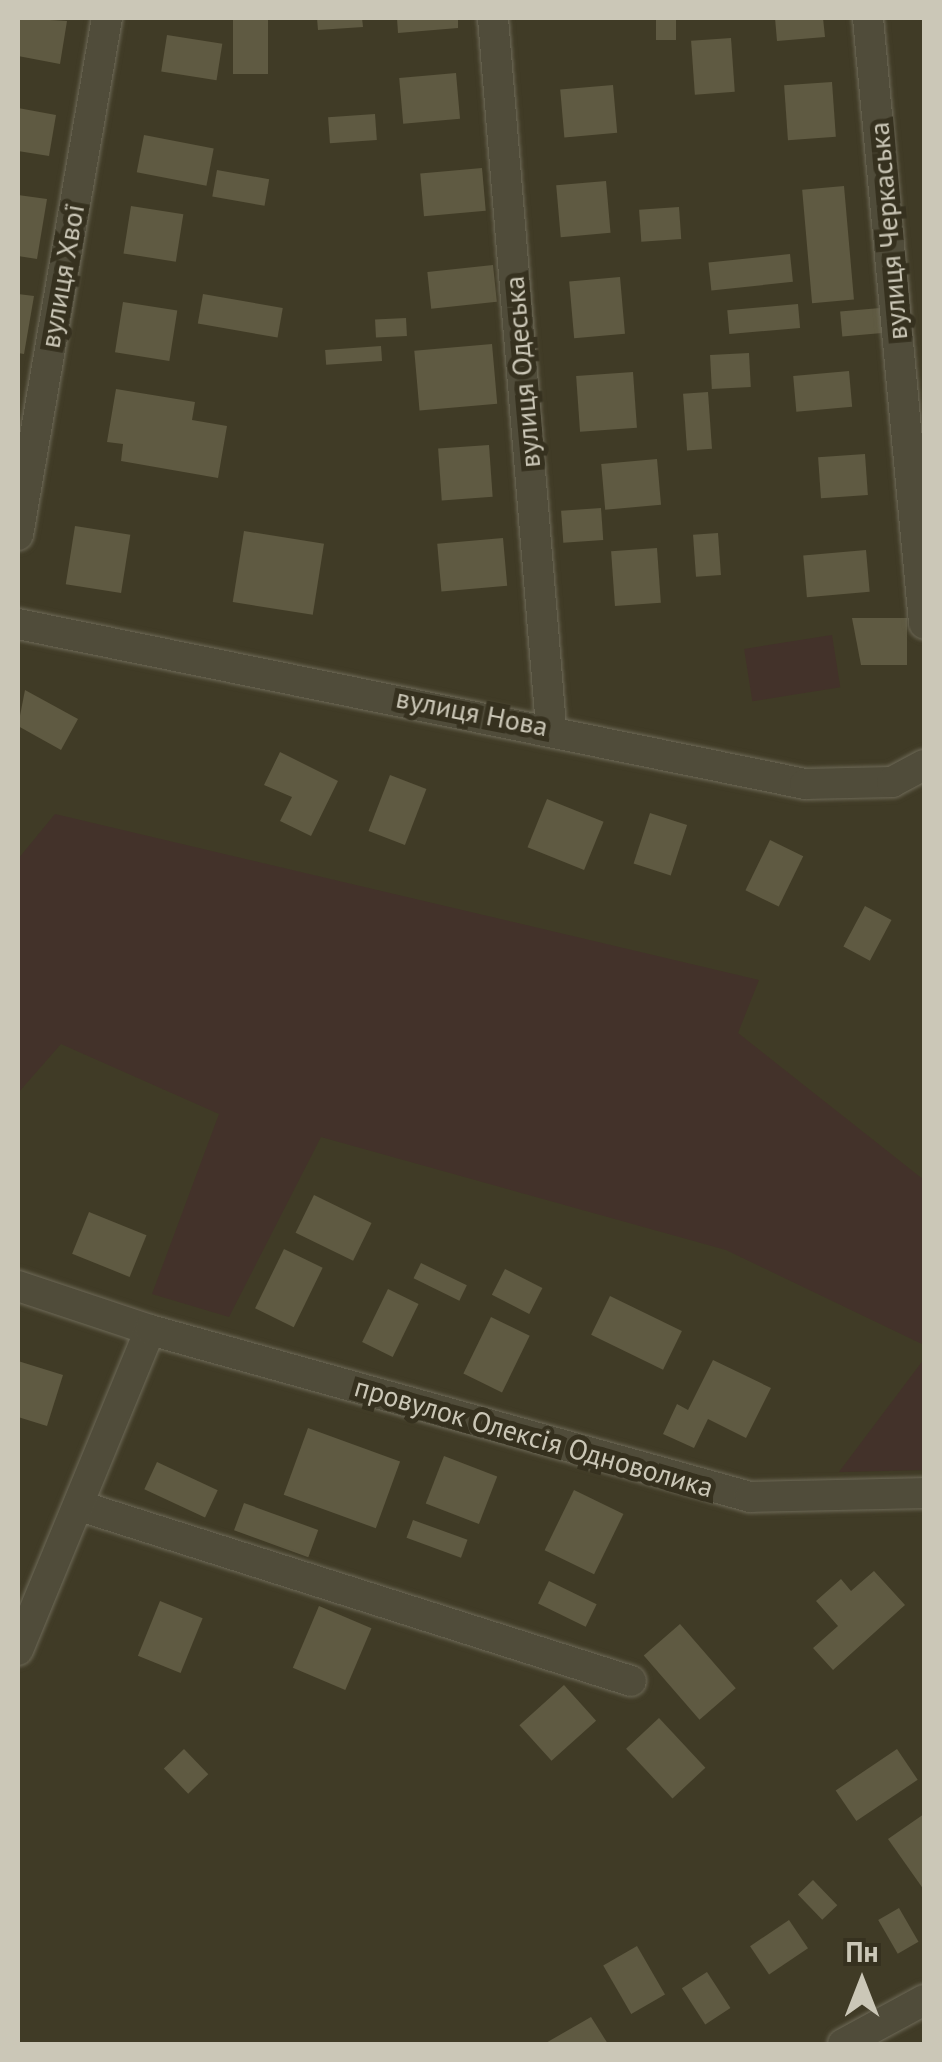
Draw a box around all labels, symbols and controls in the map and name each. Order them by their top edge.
street label: вулиця Черкаська [862,121,914,341]
street label: вулиця Хвої [33,201,91,351]
street label: вулиця Одеська [497,275,547,469]
street label: вулиця Нова [393,681,551,743]
street label: провулок Олексія Одноволика [351,1370,717,1504]
north arrow [812,1932,912,2032]
text: Пн [846,1933,878,1970]

